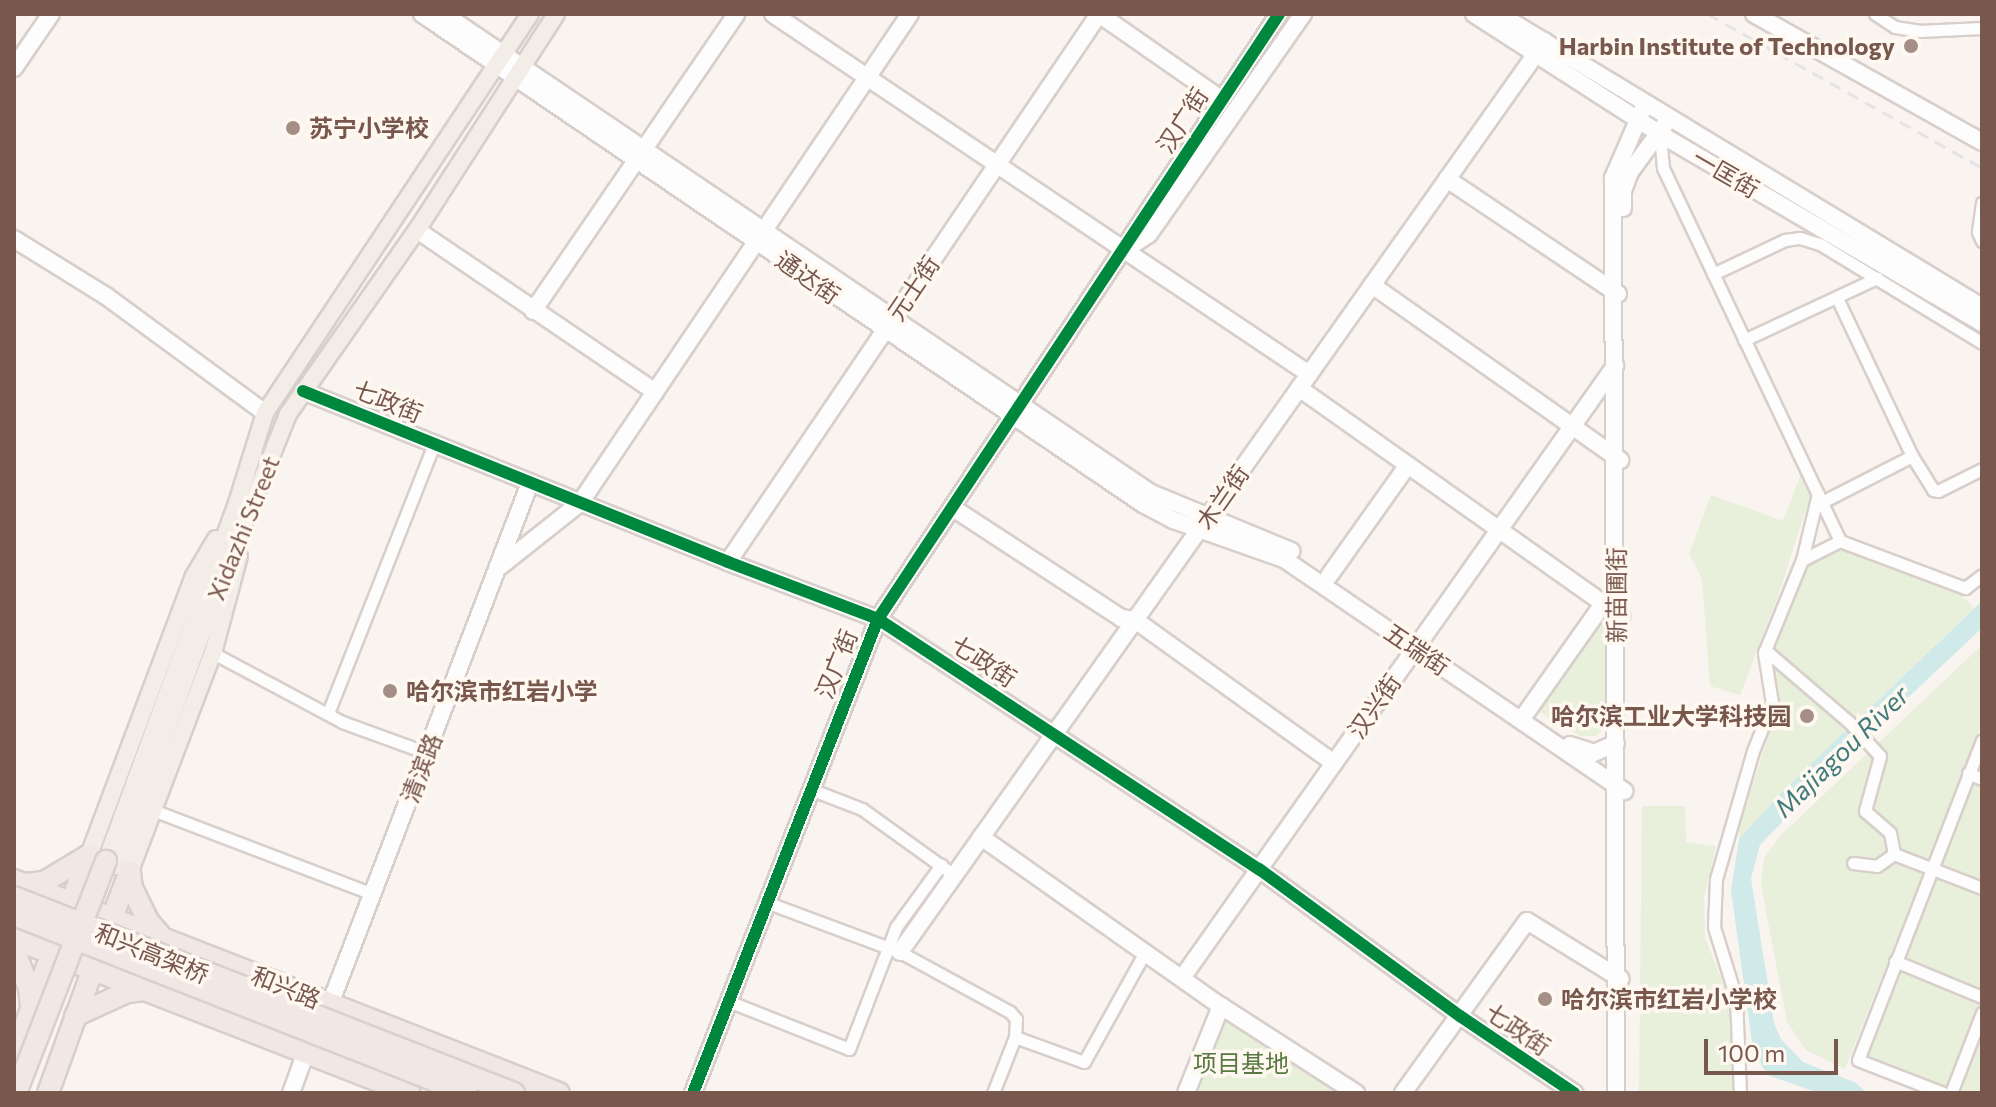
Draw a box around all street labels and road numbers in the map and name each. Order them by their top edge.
street label: 汉广街 [1150,82,1214,158]
street label: 一匡街 [1688,143,1764,203]
street label: 通达街 [770,245,846,309]
street label: 元士街 [881,250,945,326]
street label: 七政街 [349,374,427,428]
street label: Xidazhi Street [201,452,285,604]
street label: 木兰街 [1190,459,1254,535]
street label: 新苗圃街 [1602,547,1630,643]
street label: 五瑞街 [1379,617,1455,681]
street label: 汉广街 [809,625,863,703]
street label: 七政街 [946,629,1022,693]
street label: 汉兴街 [1342,668,1406,744]
street label: 清滨路 [395,729,447,807]
street label: 和兴高架桥 [91,917,213,989]
street label: 和兴路 [247,960,325,1014]
street label: 七政街 [1480,997,1556,1061]

